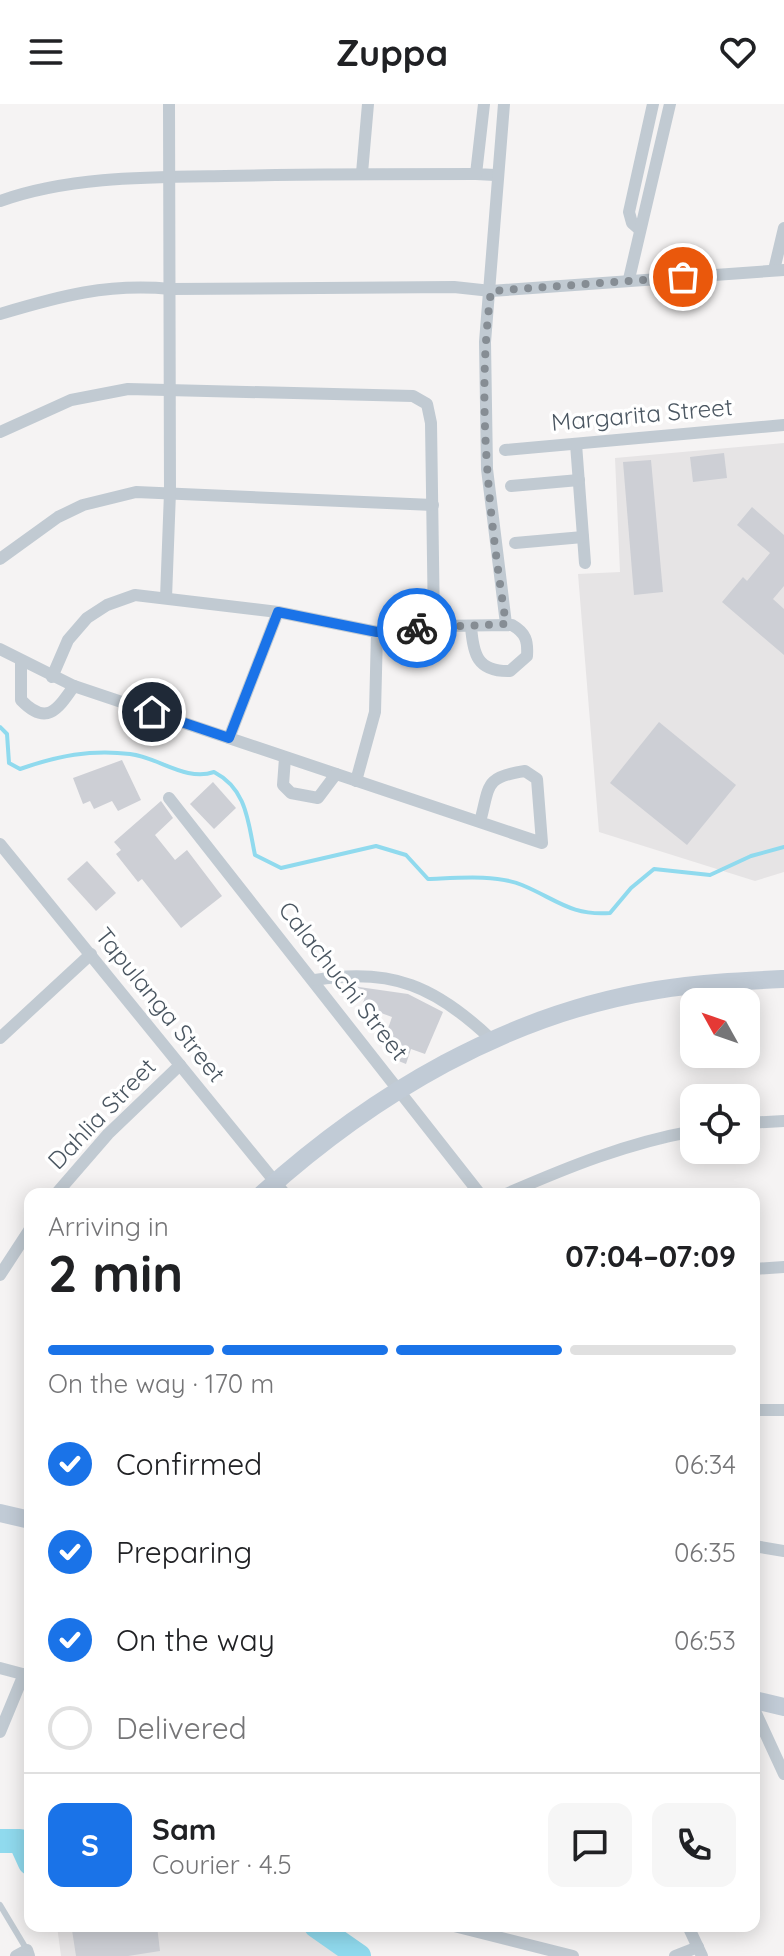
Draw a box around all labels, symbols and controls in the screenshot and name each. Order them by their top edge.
icon: menu [24,30,68,74]
text: Zuppa [336,30,448,75]
icon: heart [716,30,760,74]
pin [649,243,717,311]
icon: bag [661,255,705,299]
street label: Margarita Street [550,391,734,437]
courier [377,588,457,668]
icon: bike [395,606,439,650]
pin [118,678,186,746]
icon: home [130,690,174,734]
street label: Calachuchi Street [272,895,415,1066]
street label: Tapulanga Street [89,921,232,1088]
north arrow [680,988,760,1068]
map controls [680,988,760,1164]
street label: Dahlia Street [41,1052,162,1175]
button: locate [680,1084,760,1164]
text: Arriving in [48,1210,169,1243]
text: 07:04–07:09 [565,1237,736,1275]
text: 2 min [48,1240,183,1305]
text: On the way · 170 m [48,1367,274,1400]
icon: check [48,1442,92,1486]
text: Confirmed [116,1445,262,1483]
text: 06:34 [674,1448,736,1481]
icon: check [48,1530,92,1574]
text: Preparing [116,1533,252,1571]
text: 06:35 [674,1536,736,1569]
icon: check [48,1618,92,1662]
text: On the way [116,1621,275,1659]
text: 06:53 [674,1624,736,1657]
text: Delivered [116,1709,247,1747]
button: chat [548,1803,632,1887]
button: phone [652,1803,736,1887]
text: Sam [152,1810,216,1848]
text: S [81,1826,99,1864]
text: Courier · 4.5 [152,1848,292,1881]

